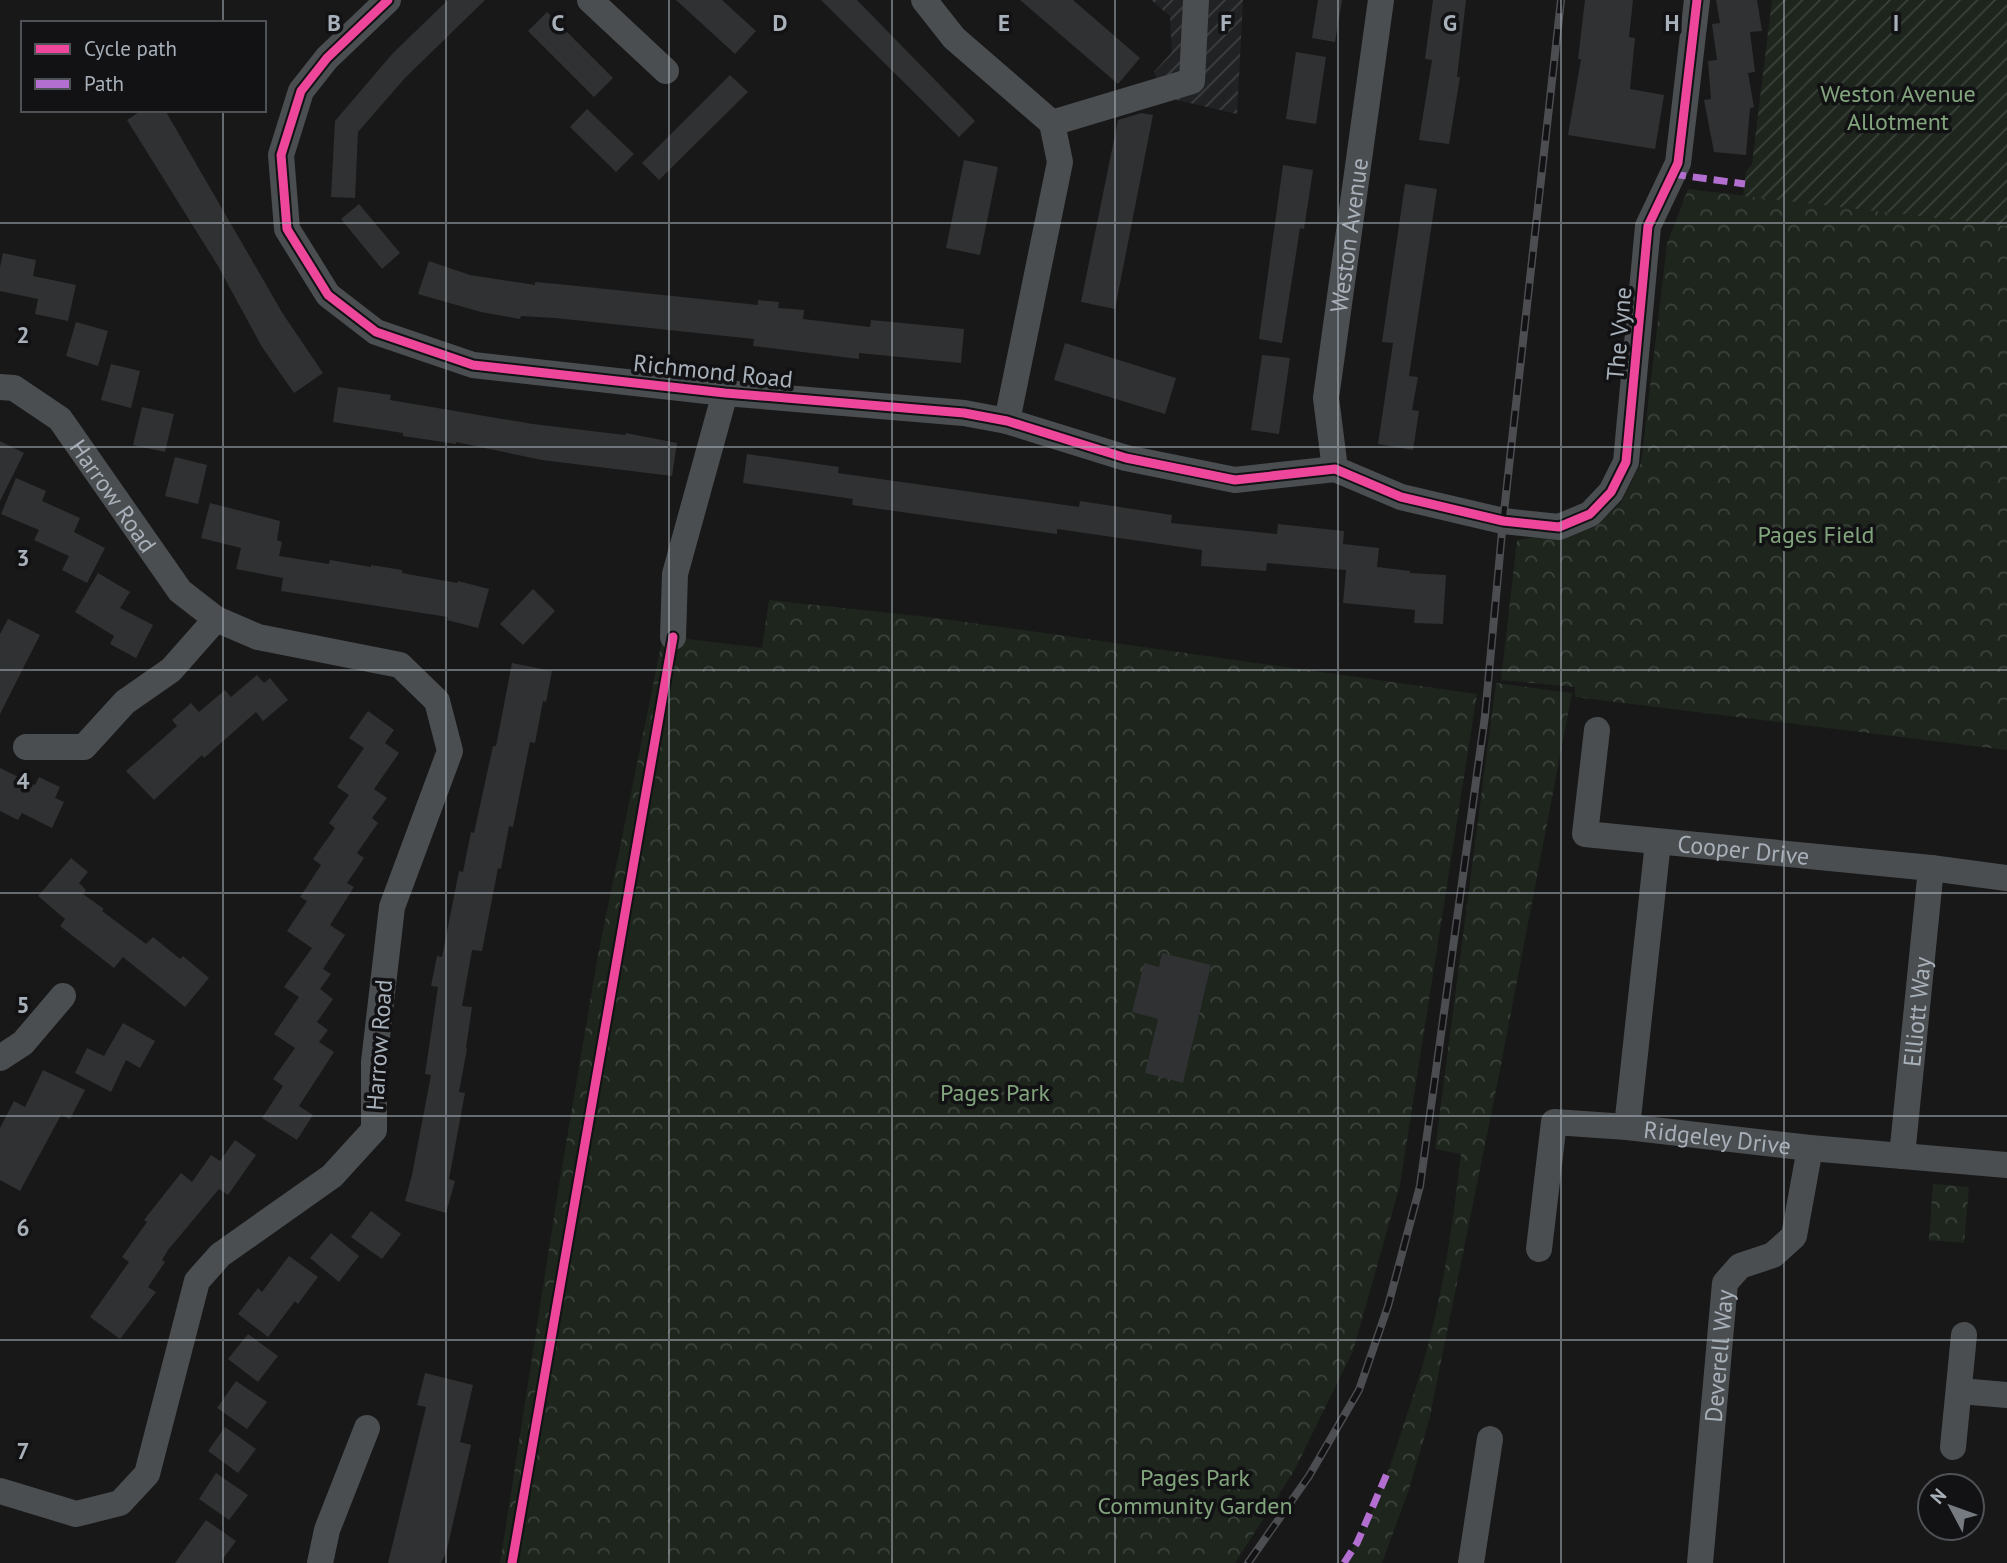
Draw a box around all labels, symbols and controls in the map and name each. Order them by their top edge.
text: B [327,8,341,37]
text: C [552,8,565,37]
text: D [773,8,787,37]
text: E [998,8,1010,37]
text: F [1220,8,1232,37]
text: G [1443,8,1457,37]
text: H [1665,8,1679,37]
text: I [1893,8,1899,37]
legend [21,21,266,112]
text: Cycle path [84,35,177,62]
text: Path [84,70,124,97]
park label: Weston Avenue Allotment [1820,78,1976,137]
street label: Weston Avenue [1322,156,1375,314]
street label: The Vyne [1599,286,1639,382]
text: 2 [16,320,30,349]
street label: Richmond Road [632,347,794,395]
street label: Harrow Road [63,433,164,558]
park label: Pages Field [1757,519,1875,550]
text: 3 [16,543,30,572]
text: 4 [16,766,30,795]
street label: Cooper Drive [1676,828,1811,871]
street label: Elliott Way [1896,955,1937,1068]
street label: Harrow Road [359,978,399,1112]
text: 5 [16,990,30,1019]
park label: Pages Park [940,1077,1051,1108]
street label: Ridgeley Drive [1642,1114,1793,1161]
text: 6 [16,1213,30,1242]
street label: Deverell Way [1697,1288,1740,1424]
text: 7 [16,1436,30,1465]
park label: Pages Park Community Garden [1097,1462,1293,1521]
north arrow [1916,1472,1986,1542]
text: N [1925,1483,1951,1508]

